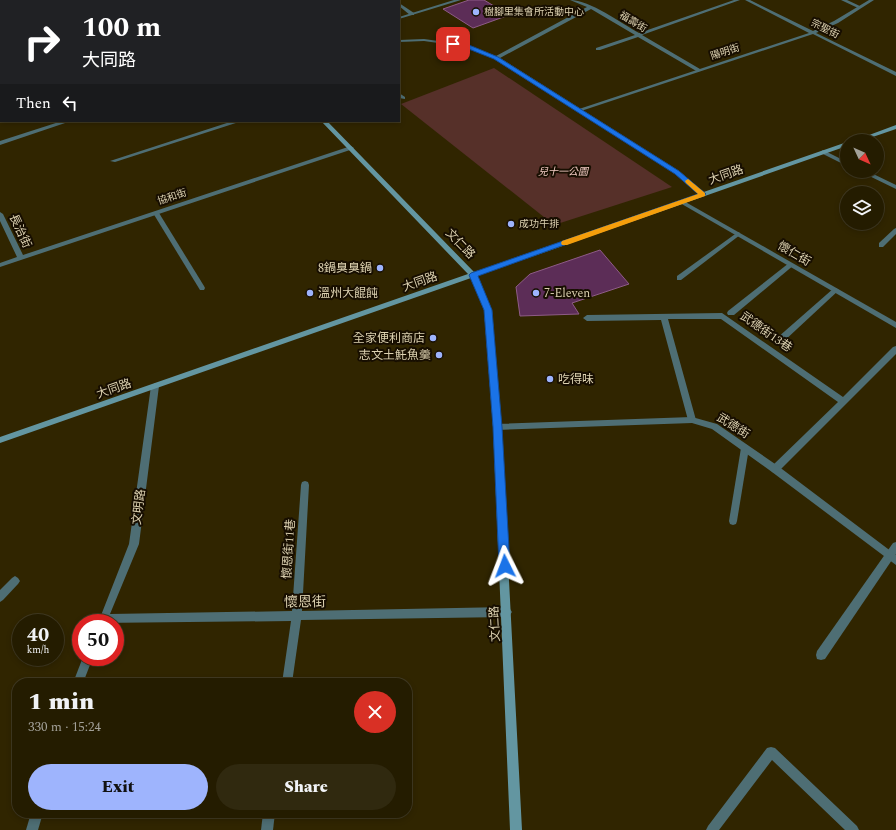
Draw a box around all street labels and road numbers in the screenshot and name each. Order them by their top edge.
street label: 福壽街 [616,7,650,37]
street label: 宗聖街 [808,15,842,43]
street label: 陽明街 [708,40,742,64]
street label: 大同路 [706,160,746,190]
street label: 協和街 [155,185,189,209]
street label: 長治街 [4,211,36,251]
street label: 文仁路 [441,224,479,264]
street label: 懷仁街 [774,237,814,271]
street label: 大同路 [400,267,440,297]
street label: 武德街13巷 [736,307,796,357]
street label: 大同路 [94,374,134,404]
street label: 武德街 [713,408,753,444]
street label: 文明路 [127,488,151,526]
street label: 懷恩街11巷 [277,518,301,580]
street label: 懷恩街 [284,591,326,613]
street label: 文仁路 [485,606,505,642]

